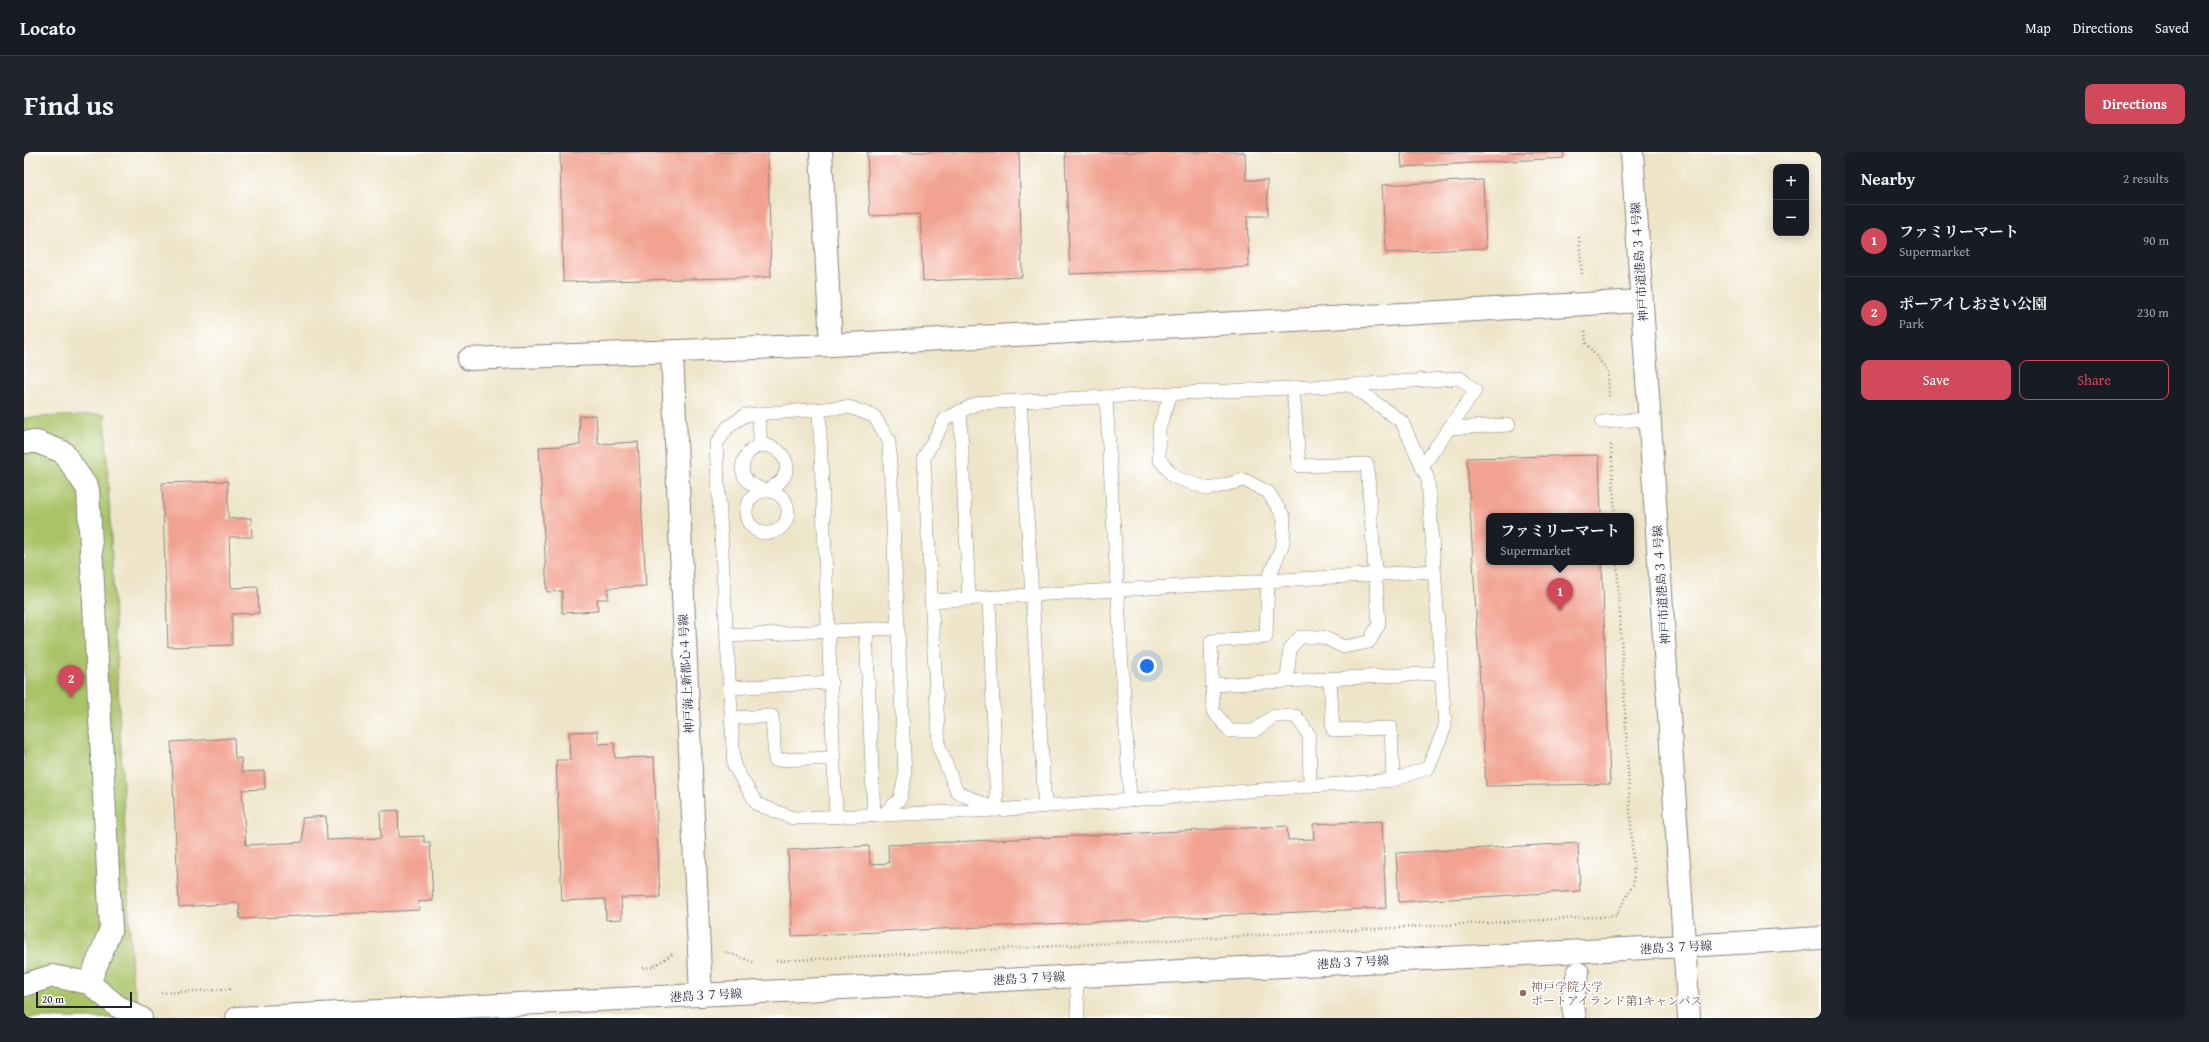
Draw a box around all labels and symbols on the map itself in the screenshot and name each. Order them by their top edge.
street label: 神戸市道港島３４号線 [1626,202,1652,322]
street label: 神戸市道港島３４号線 [1648,525,1674,645]
pin: 1 [1547,578,1573,611]
street label: 神戸海上新都心４号線 [674,614,698,734]
your location [1137,656,1157,676]
pin: 2 [58,665,84,698]
street label: 港島３７号線 [1640,937,1712,957]
street label: 港島３７号線 [1317,952,1389,972]
street label: 港島３７号線 [993,968,1065,988]
place label: 神戸学院大学 ポートアイランド第1キャンパス [1531,978,1703,1009]
street label: 港島３７号線 [670,985,742,1005]
marker: 神戸学院大学 ポートアイランド第1キャンパス [1518,988,1528,998]
scale bar [36,990,132,1009]

